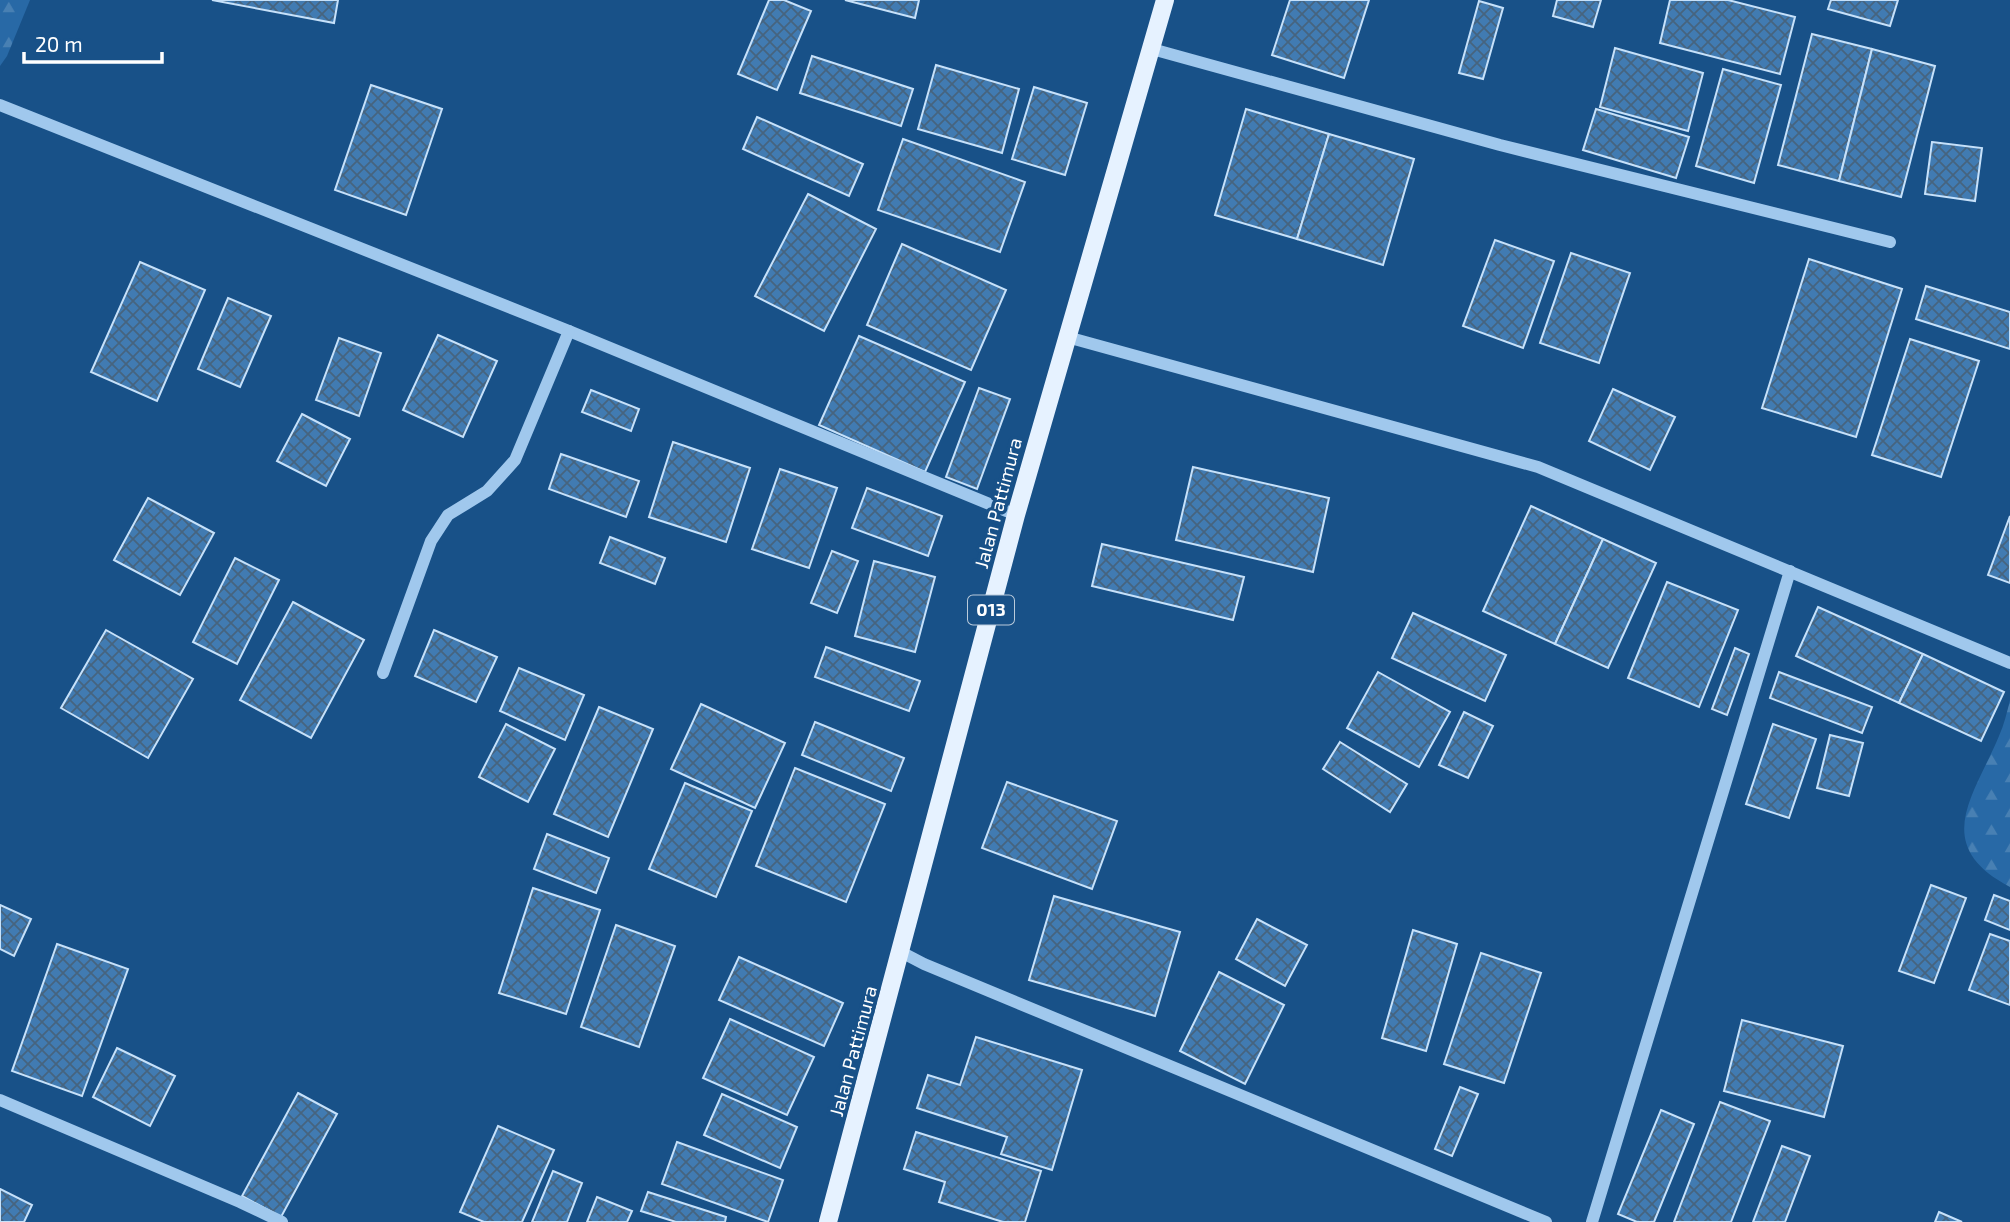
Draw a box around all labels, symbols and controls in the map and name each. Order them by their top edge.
scale bar [24,21,163,65]
text: 20 m [35,31,83,56]
street label: Jalan Pattimura [969,435,1026,571]
road number: 013 [968,596,1014,624]
street label: Jalan Pattimura [824,983,881,1119]

